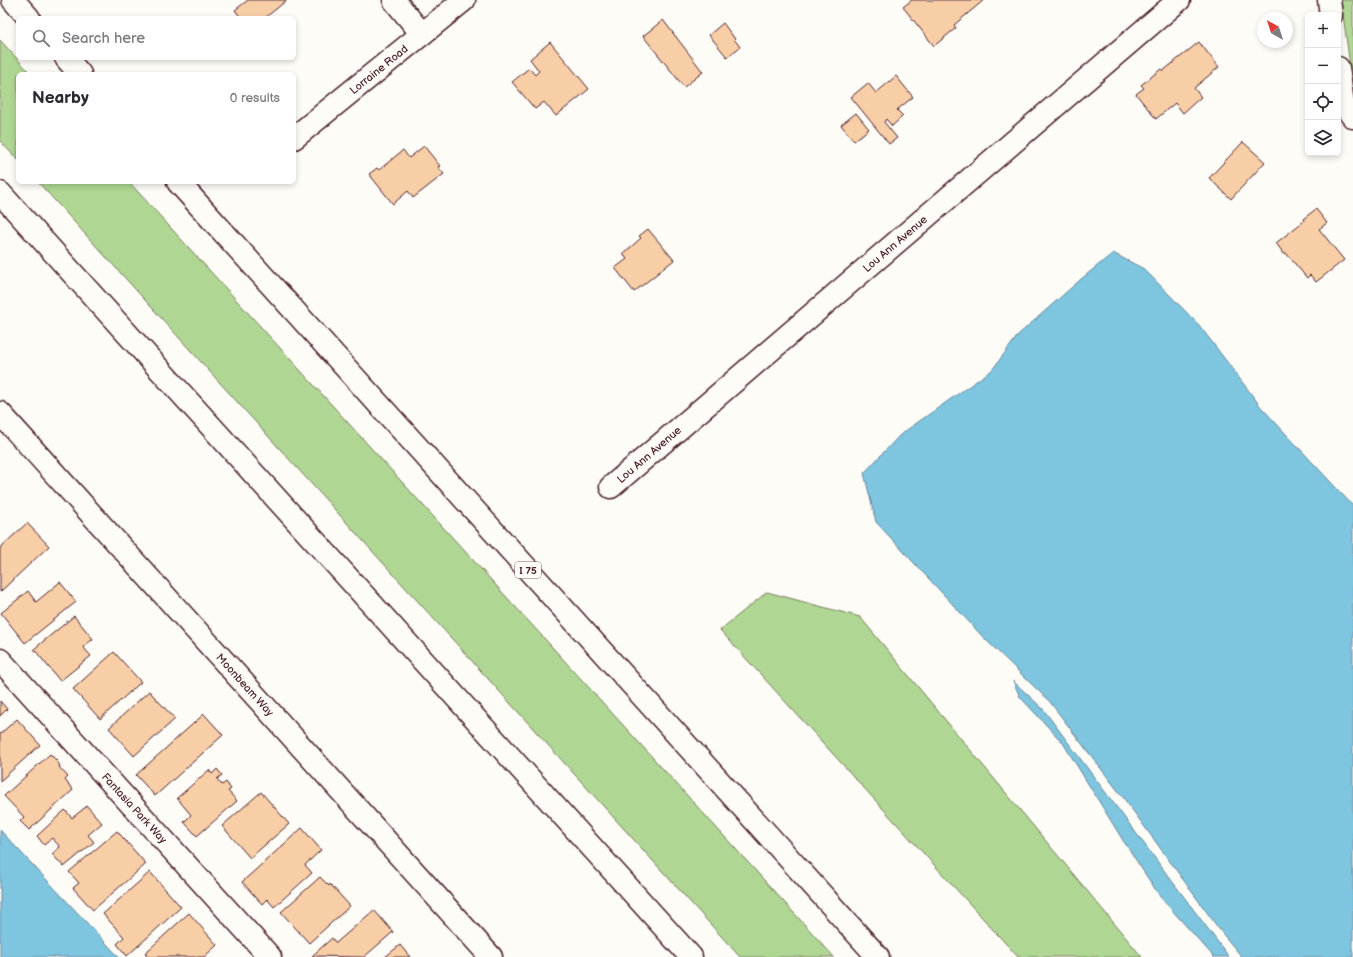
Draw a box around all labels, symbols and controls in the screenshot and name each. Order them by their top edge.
north arrow [1257,12,1293,48]
map controls [1305,12,1341,156]
button: + [1305,12,1341,48]
search box [16,16,296,60]
icon: search [30,27,52,49]
text: Search here [62,29,145,48]
street label: Lorraine Road [347,42,411,97]
button: − [1305,48,1341,84]
button: locate [1305,84,1341,120]
text: Nearby [32,88,89,108]
text: 0 results [230,90,280,106]
button: layers [1305,120,1341,156]
street label: Lou Ann Avenue [861,213,930,275]
street label: Lou Ann Avenue [615,423,684,486]
road number: I 75 [515,562,541,578]
street label: Moonbeam Way [213,651,276,719]
street label: Fantasia Park Way [99,770,169,846]

